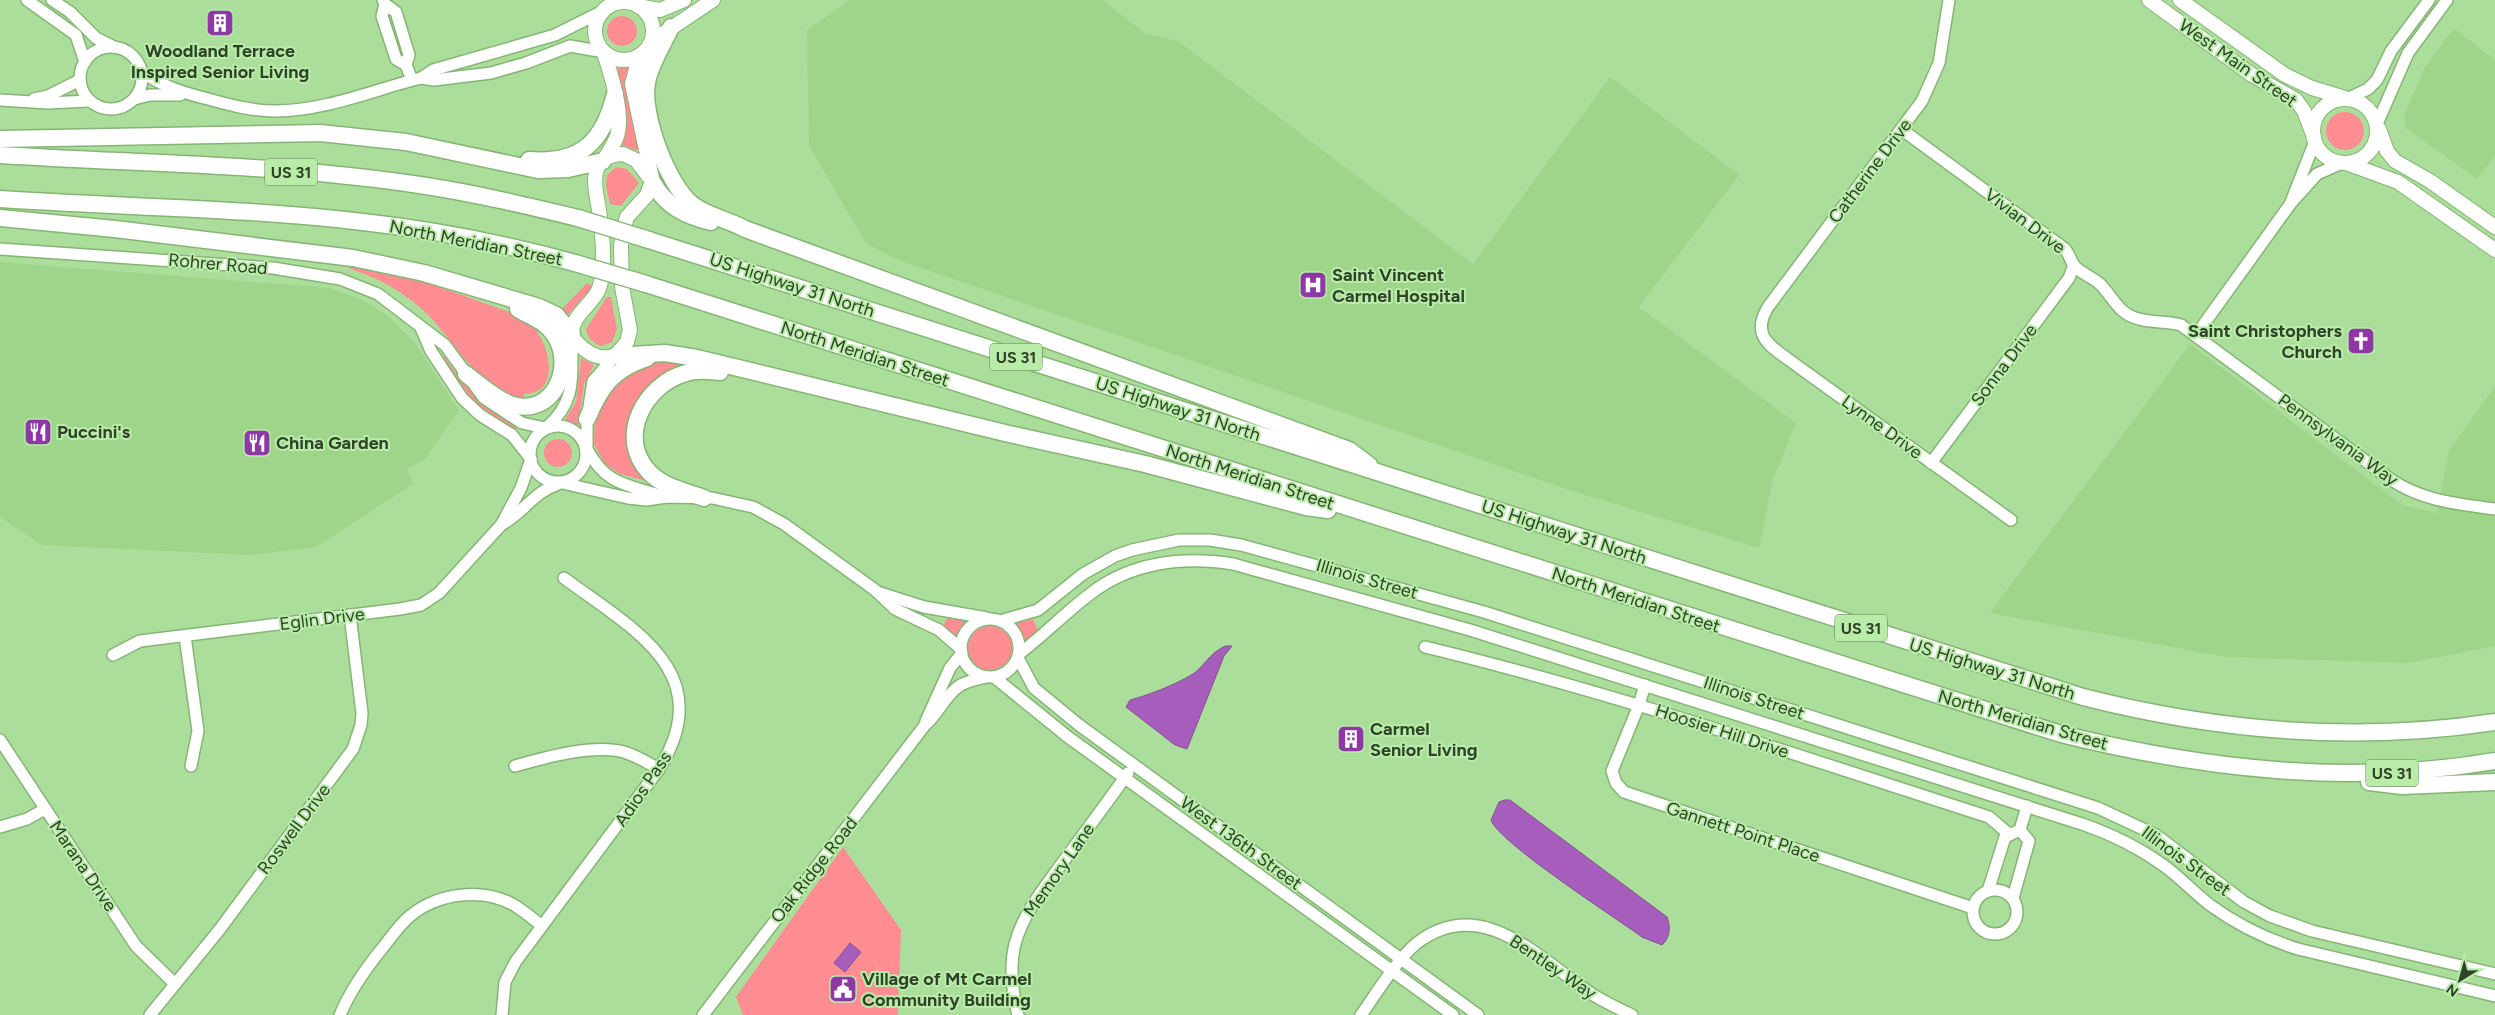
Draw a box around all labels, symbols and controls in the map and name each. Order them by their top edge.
building icon: Woodland Terrace Inspired Senior Living [205,8,235,38]
street label: West Main Street [2175,14,2302,112]
place label: Woodland Terrace Inspired Senior Living [131,40,309,83]
street label: Catherine Drive [1824,114,1917,228]
road number: US 31 [265,158,317,186]
street label: Vivian Drive [1980,183,2070,259]
street label: North Meridian Street [388,215,565,271]
street label: US Highway 31 North [707,248,877,322]
street label: Rohrer Road [167,249,269,279]
place label: Saint Vincent Carmel Hospital [1332,264,1465,307]
hospital icon: Saint Vincent Carmel Hospital [1298,270,1328,300]
street label: North Meridian Street [778,316,952,392]
street label: Sonna Drive [1966,320,2042,410]
place label: Saint Christophers Church [2188,320,2343,363]
church icon: Saint Christophers Church [2346,326,2376,356]
road number: US 31 [990,344,1042,371]
street label: US Highway 31 North [1093,372,1263,446]
street label: Pennsylvania Way [2274,389,2403,491]
street label: Lynne Drive [1837,390,1927,464]
restaurant icon: Puccini's [23,417,53,447]
place label: Puccini's [57,421,131,443]
restaurant icon: China Garden [242,428,272,458]
place label: China Garden [276,432,389,454]
street label: North Meridian Street [1163,439,1337,515]
street label: US Highway 31 North [1479,495,1649,569]
street label: Illinois Street [1314,554,1421,604]
street label: North Meridian Street [1549,562,1723,638]
street label: Eglin Drive [278,603,366,635]
road number: US 31 [1835,614,1887,641]
street label: US Highway 31 North [1906,633,2078,705]
street label: Illinois Street [1701,671,1807,725]
street label: North Meridian Street [1935,685,2111,755]
street label: Hoosier Hill Drive [1652,699,1792,763]
place label: Carmel Senior Living [1370,718,1478,761]
building icon: Carmel Senior Living [1336,724,1366,754]
street label: Adios Pass [610,747,676,831]
road number: US 31 [2366,760,2418,786]
street label: Roswell Drive [253,779,335,879]
street label: West 136th Street [1176,791,1306,895]
street label: Gannett Point Place [1663,797,1823,867]
street label: Oak Ridge Road [766,813,862,927]
street label: Marana Drive [45,816,122,916]
street label: Memory Lane [1019,819,1099,921]
street label: Illinois Street [2137,821,2235,901]
street label: Bentley Way [1505,930,1601,1004]
north arrow [2435,955,2485,1005]
place label: Village of Mt Carmel Community Building [862,968,1032,1011]
public building icon: Village of Mt Carmel Community Building [828,974,858,1004]
text: N [2443,980,2462,1000]

